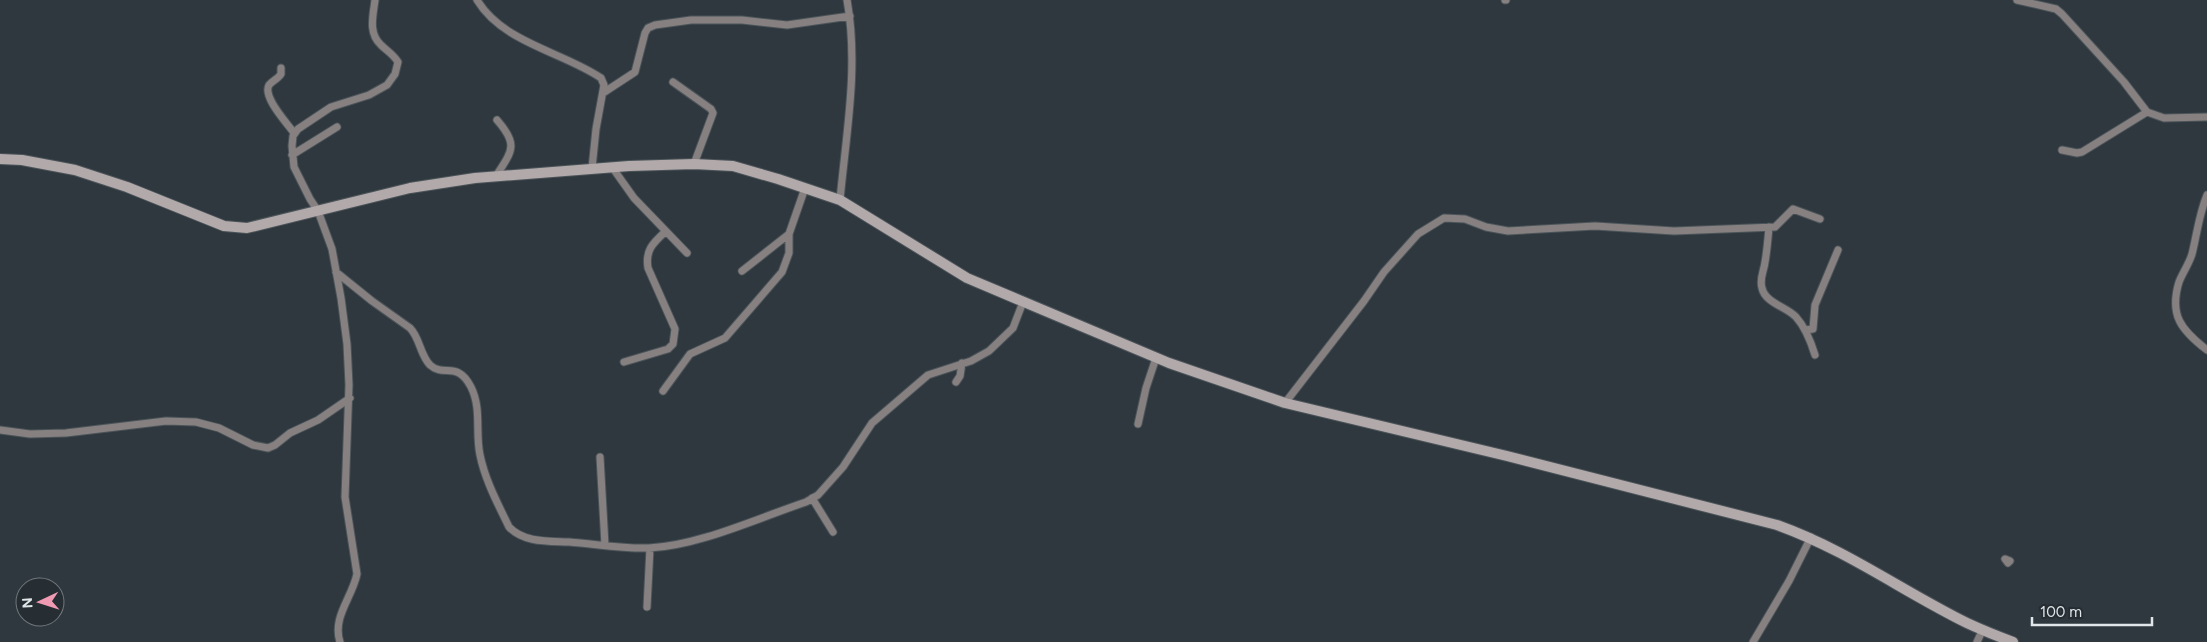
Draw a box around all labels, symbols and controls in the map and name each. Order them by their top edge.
north arrow [15,577,65,627]
scale bar [2032,594,2152,626]
text: N [19,597,36,609]
text: 100 m [2040,603,2082,621]

